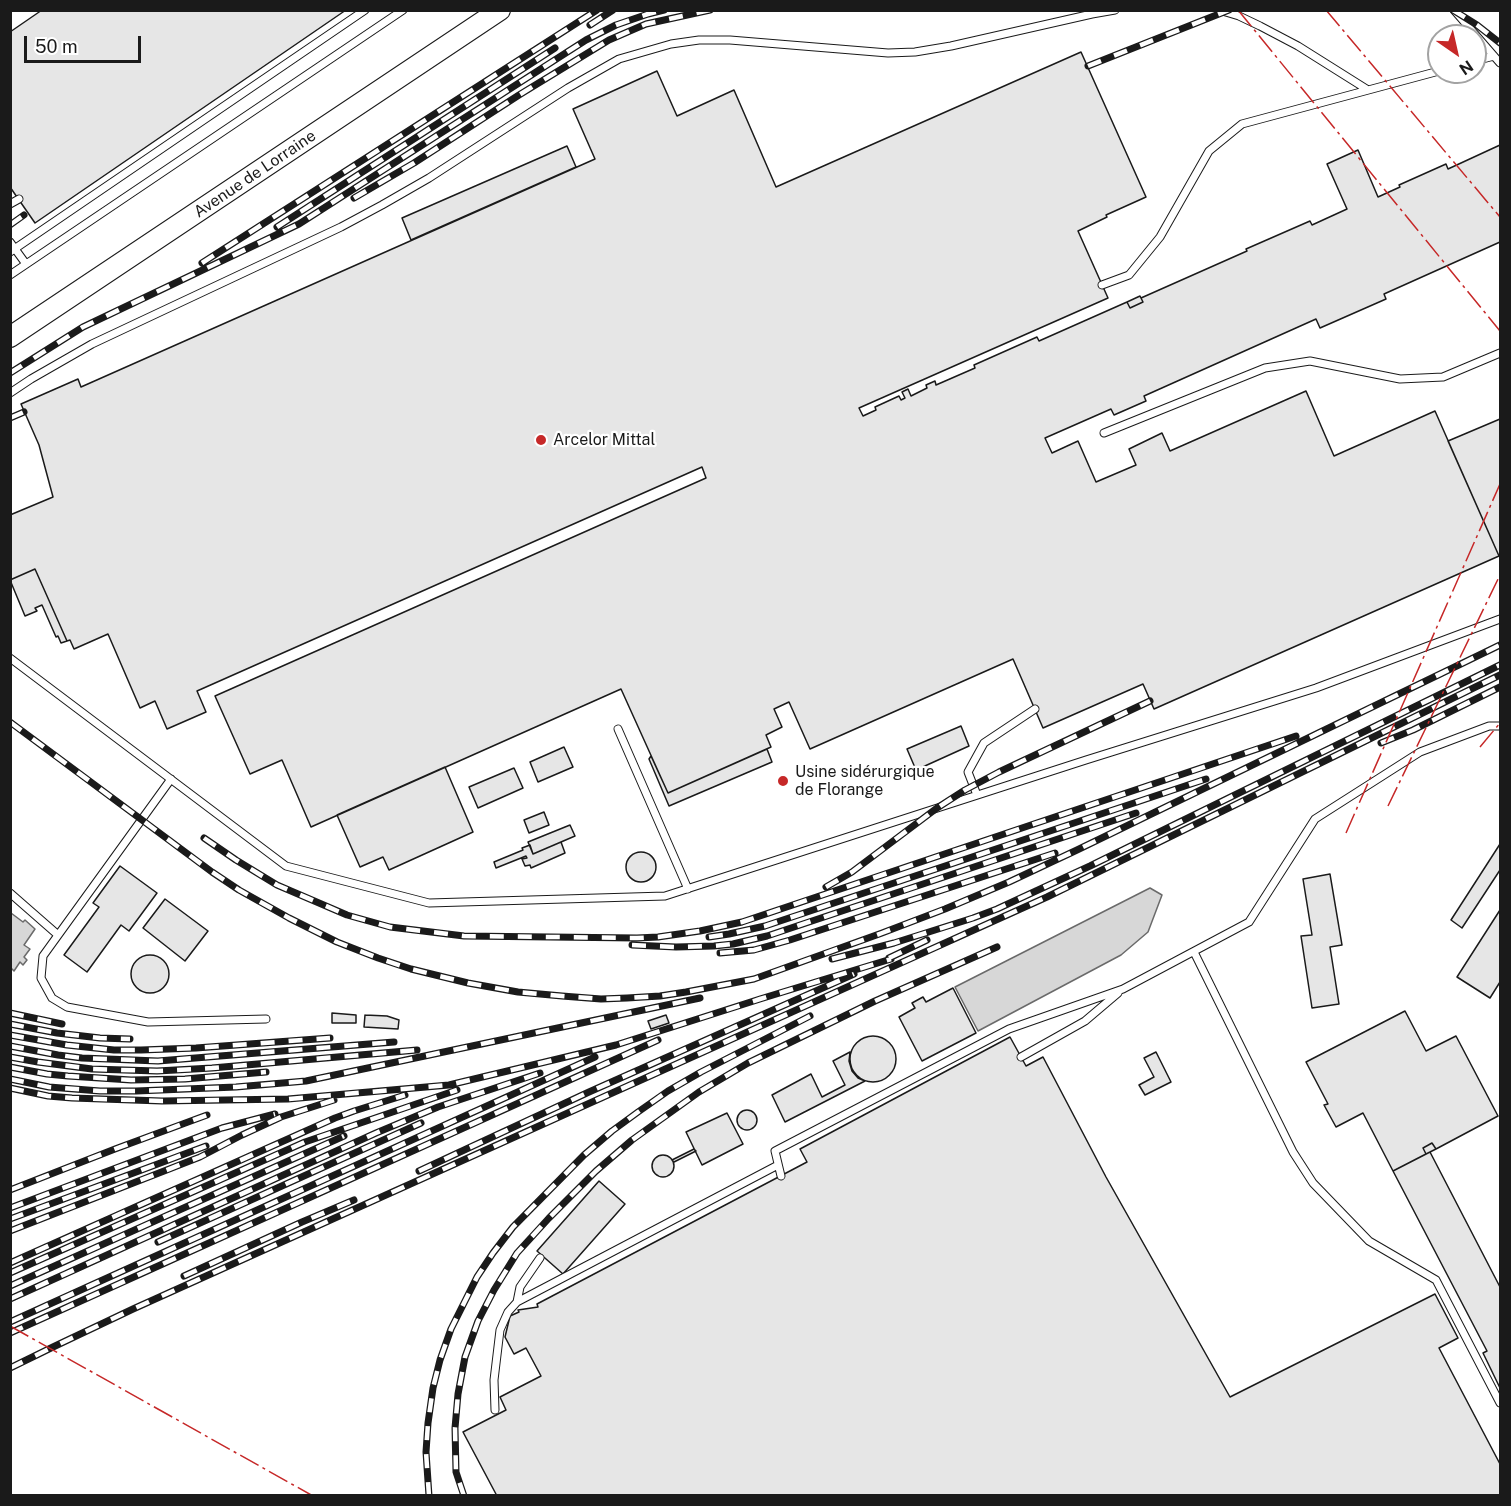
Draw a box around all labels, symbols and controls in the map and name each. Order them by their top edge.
scale bar [27,24,144,62]
north arrow [1427,24,1487,84]
text: 50 m [35,36,78,57]
text: N [1456,56,1477,79]
street label: Avenue de Lorraine [190,126,320,222]
place label: Arcelor Mittal [553,430,655,450]
marker: Arcelor Mittal [534,433,548,447]
place label: Usine sidérurgique de Florange [795,762,935,800]
marker: Usine sidérurgique de Florange [776,774,790,788]

